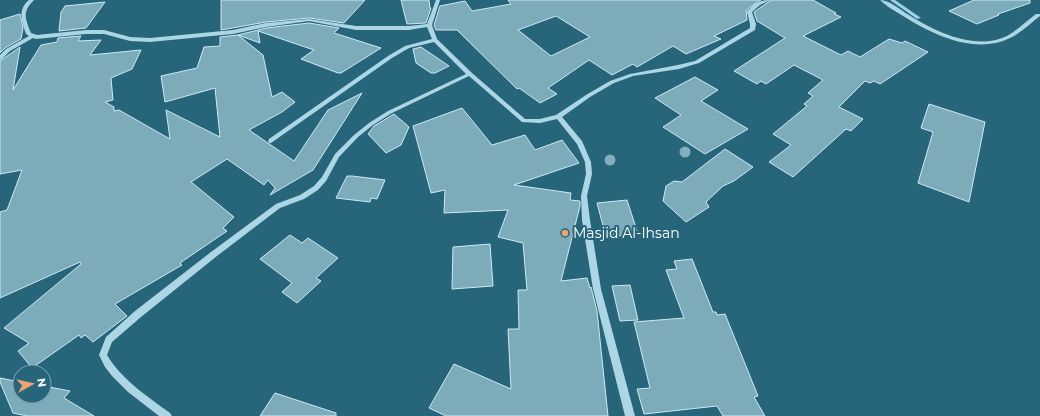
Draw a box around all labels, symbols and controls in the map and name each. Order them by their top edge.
place label: Masjid Al-Ihsan [573,224,680,242]
marker: Masjid Al-Ihsan [560,228,570,238]
north arrow [12,364,52,404]
text: N [34,377,49,388]

